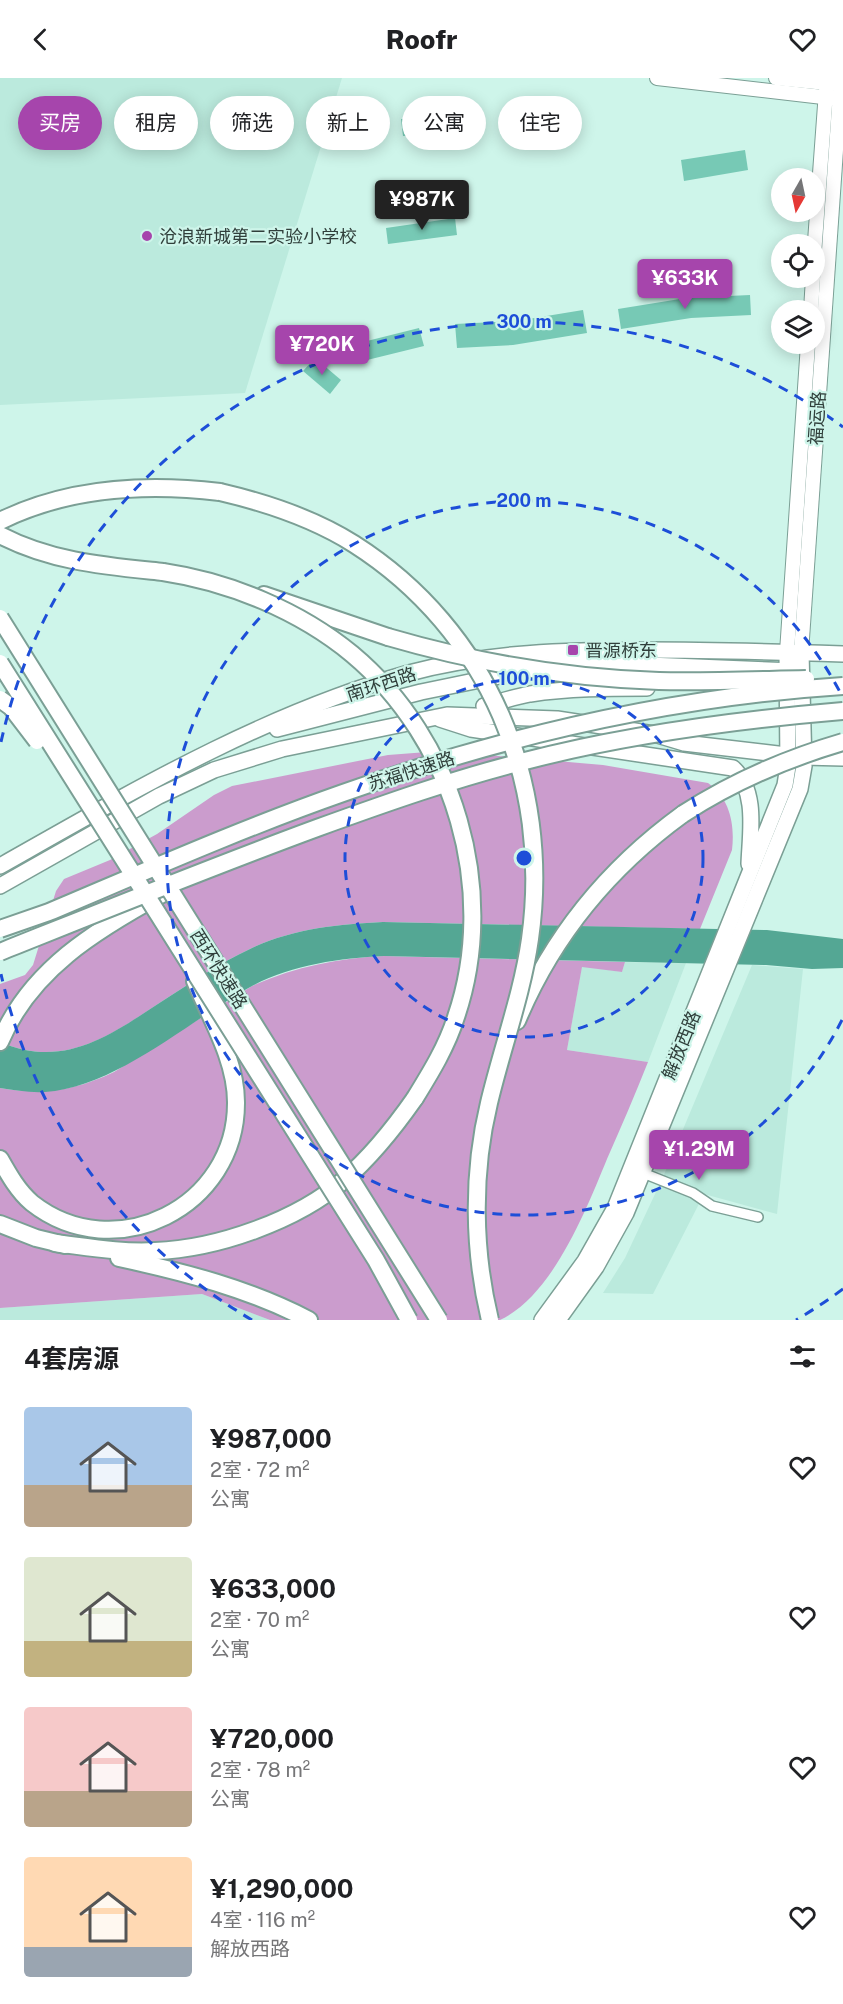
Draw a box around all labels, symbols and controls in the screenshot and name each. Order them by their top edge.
icon: back [24,23,57,56]
text: Roofr [386,23,457,55]
icon: heart [786,23,819,56]
chip: 买房 [18,96,102,150]
chip: 租房 [114,96,198,150]
chip: 筛选 [210,96,294,150]
chip: 新上 [306,96,390,150]
chip: 公寓 [402,96,486,150]
chip: 住宅 [498,96,582,150]
north arrow [771,168,825,222]
map controls [771,168,825,354]
pin: ¥987K [380,180,464,231]
text: ¥987K [389,187,455,211]
place label: 沧浪新城第二实验小学校 [159,226,357,247]
marker: 沧浪新城第二实验小学校 [140,229,154,243]
button: locate [771,234,825,288]
pin: ¥633K [643,259,727,310]
text: ¥633K [651,266,719,290]
button: layers [771,300,825,354]
text: 300 m [496,311,552,332]
pin: ¥720K [280,325,364,376]
text: ¥720K [289,332,355,356]
street label: 福运路 [805,390,829,446]
text: 200 m [497,490,551,511]
place label: 晋源桥东 [585,640,657,661]
marker: 晋源桥东 [566,643,580,657]
street label: 南环西路 [344,663,418,705]
text: 100 m [498,668,550,689]
street label: 苏福快速路 [365,747,457,795]
centre of rings [514,848,534,868]
street label: 西环快速路 [186,925,252,1013]
street label: 解放西路 [658,1008,704,1082]
pin: ¥1.29M [650,1130,748,1181]
text: ¥1.29M [663,1137,735,1161]
icon: filters [786,1340,819,1373]
text: 4套房源 [24,1343,119,1374]
text: ¥987,000 [210,1423,332,1454]
icon: home [72,1431,144,1503]
icon: heart [786,1451,819,1484]
text: 2室 · 72 m² [210,1458,310,1482]
text: 公寓 [210,1487,250,1511]
text: ¥633,000 [210,1573,336,1604]
icon: home [72,1581,144,1653]
icon: heart [786,1601,819,1634]
text: 2室 · 70 m² [210,1608,309,1632]
text: 公寓 [210,1637,250,1661]
text: ¥720,000 [210,1723,334,1754]
icon: home [72,1731,144,1803]
icon: heart [786,1751,819,1784]
text: 2室 · 78 m² [210,1758,310,1782]
text: 公寓 [210,1787,250,1811]
text: ¥1,290,000 [210,1873,354,1904]
icon: home [72,1881,144,1953]
icon: heart [786,1901,819,1934]
text: 4室 · 116 m² [210,1908,315,1932]
text: 解放西路 [210,1937,290,1961]

